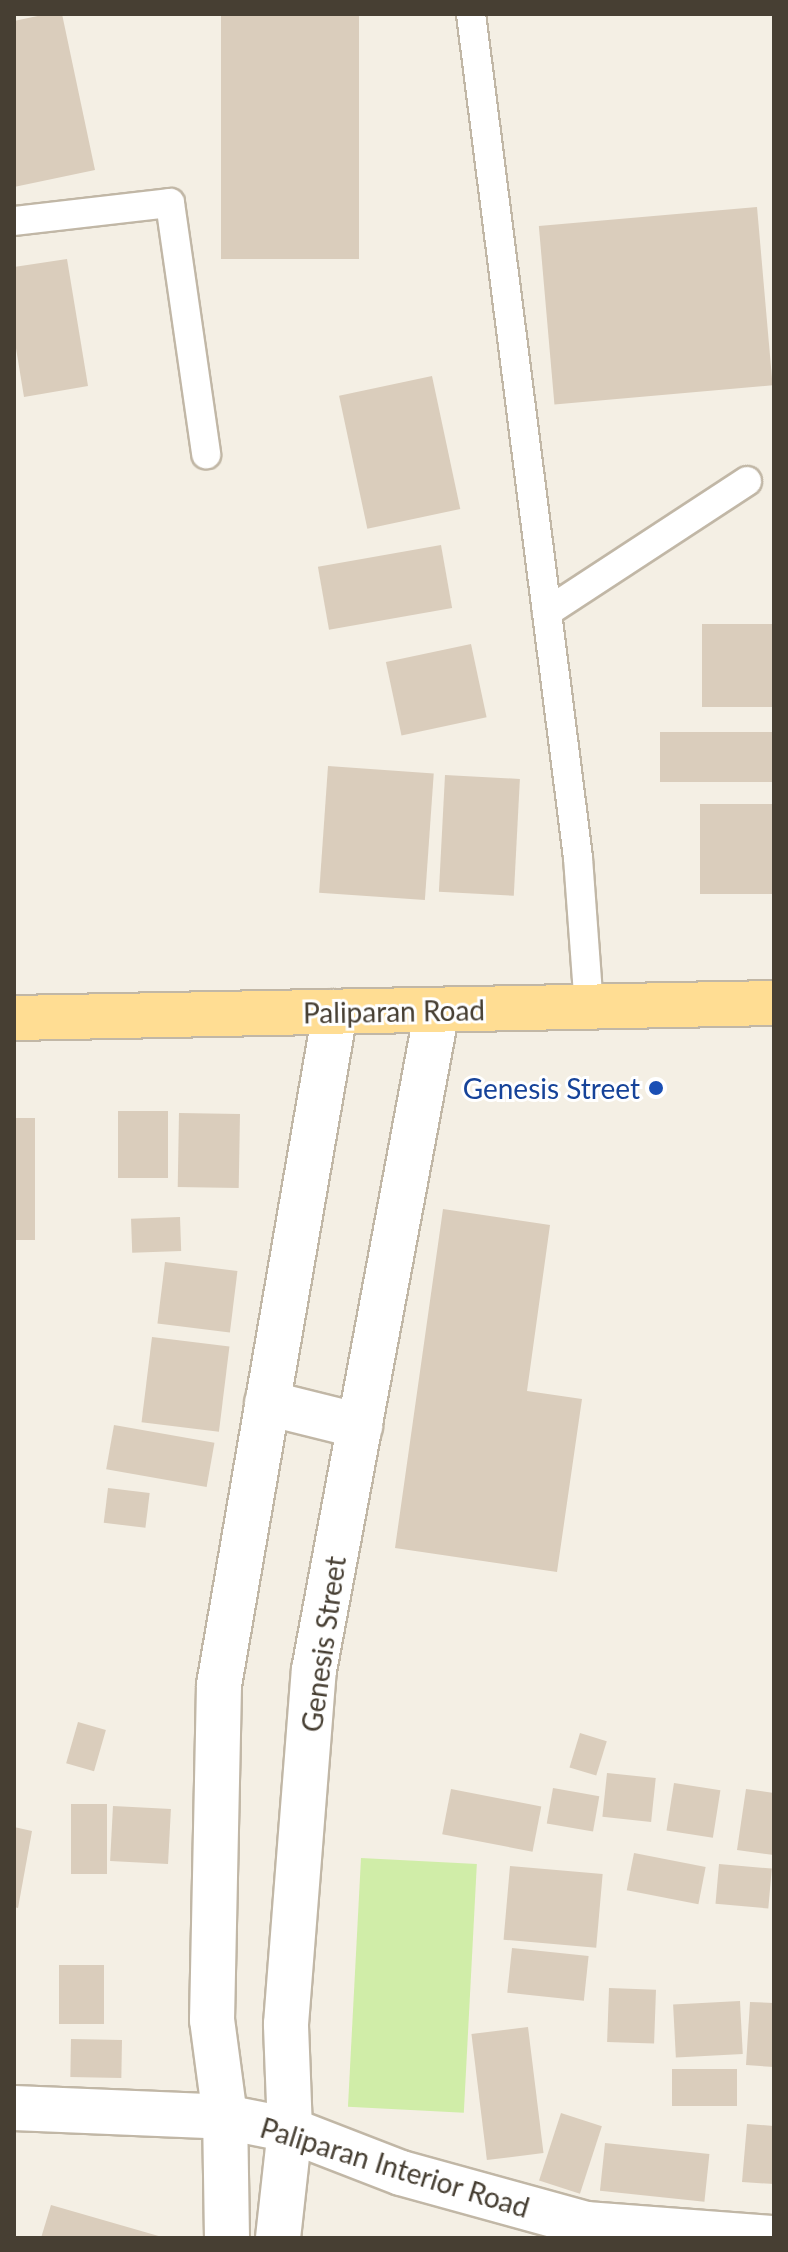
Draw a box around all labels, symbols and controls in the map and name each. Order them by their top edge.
street label: Paliparan Road [303,993,485,1029]
place label: Genesis Street [463,1071,640,1105]
marker: Genesis Street [647,1079,665,1097]
street label: Genesis Street [294,1554,352,1734]
street label: Paliparan Interior Road [256,2110,534,2224]

